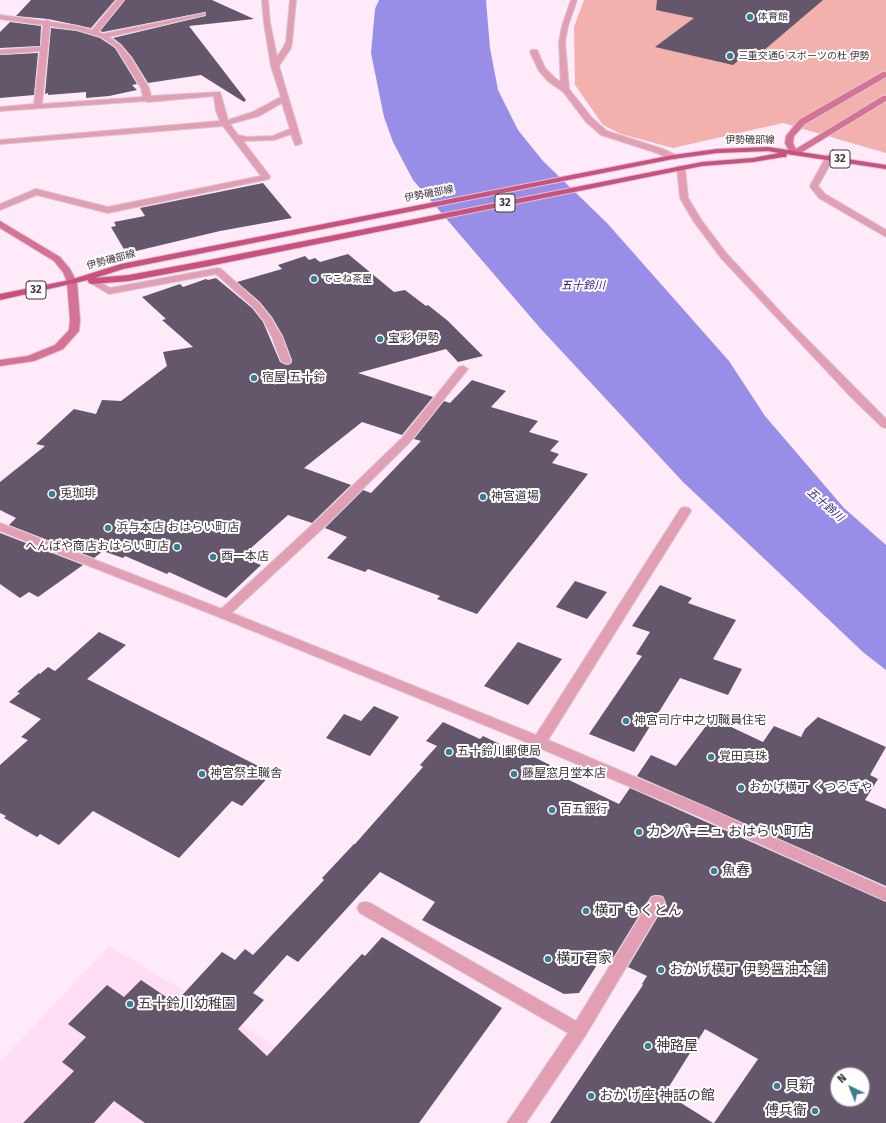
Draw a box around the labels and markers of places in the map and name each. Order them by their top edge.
place label: 体育館 [758,11,788,23]
marker: 体育館 [745,12,755,22]
place label: 三重交通G スポーツの杜 伊勢 [738,50,870,62]
marker: 三重交通G スポーツの杜 伊勢 [725,51,735,61]
place label: てこね茶屋 [322,273,372,285]
marker: てこね茶屋 [309,274,319,284]
place label: 宝彩 伊勢 [388,332,439,346]
marker: 宝彩 伊勢 [375,334,385,344]
place label: 宿屋 五十鈴 [262,371,325,385]
marker: 宿屋 五十鈴 [249,373,259,383]
place label: 兎珈琲 [60,487,96,501]
marker: 兎珈琲 [47,489,57,499]
place label: 神宮道場 [491,490,539,504]
marker: 神宮道場 [478,492,488,502]
place label: 浜与本店 おはらい町店 [116,521,239,535]
marker: 浜与本店 おはらい町店 [103,523,113,533]
place label: へんばや商店おはらい町店 [25,540,169,554]
marker: へんばや商店おはらい町店 [172,542,182,552]
place label: 酉一本店 [221,550,269,564]
marker: 酉一本店 [208,552,218,562]
place label: 神宮司庁中之切職員住宅 [634,714,766,728]
marker: 神宮司庁中之切職員住宅 [621,716,631,726]
place label: 五十鈴川郵便局 [457,745,541,759]
marker: 五十鈴川郵便局 [444,747,454,757]
place label: 覚田真珠 [719,750,767,764]
marker: 覚田真珠 [706,752,716,762]
place label: 神宮祭主職舎 [210,767,282,781]
place label: 藤屋窓月堂本店 [522,767,606,781]
marker: 神宮祭主職舎 [197,769,207,779]
marker: 藤屋窓月堂本店 [509,769,519,779]
place label: おかげ横丁 くつろぎや [749,781,872,795]
marker: おかげ横丁 くつろぎや [736,783,746,793]
place label: 百五銀行 [560,803,608,817]
marker: 百五銀行 [547,805,557,815]
place label: カンパｰニュ おはらい町店 [647,824,812,840]
marker: カンパｰニュ おはらい町店 [634,827,644,837]
place label: 魚春 [722,863,750,879]
marker: 魚春 [709,866,719,876]
place label: 横丁 もくとん [594,903,682,919]
marker: 横丁 もくとん [581,906,591,916]
place label: 横丁君家 [556,951,612,967]
marker: 横丁君家 [543,954,553,964]
place label: おかげ横丁 伊勢醤油本舗 [669,962,827,978]
marker: おかげ横丁 伊勢醤油本舗 [656,965,666,975]
place label: 五十鈴川幼稚園 [138,996,236,1012]
marker: 五十鈴川幼稚園 [125,999,135,1009]
place label: 神路屋 [656,1038,698,1054]
marker: 神路屋 [643,1041,653,1051]
place label: 貝新 [785,1078,813,1094]
marker: 貝新 [772,1081,782,1091]
place label: おかげ座 神話の館 [599,1088,715,1104]
marker: おかげ座 神話の館 [586,1091,596,1101]
place label: 傅兵衛 [765,1103,807,1119]
marker: 傅兵衛 [810,1106,820,1116]

